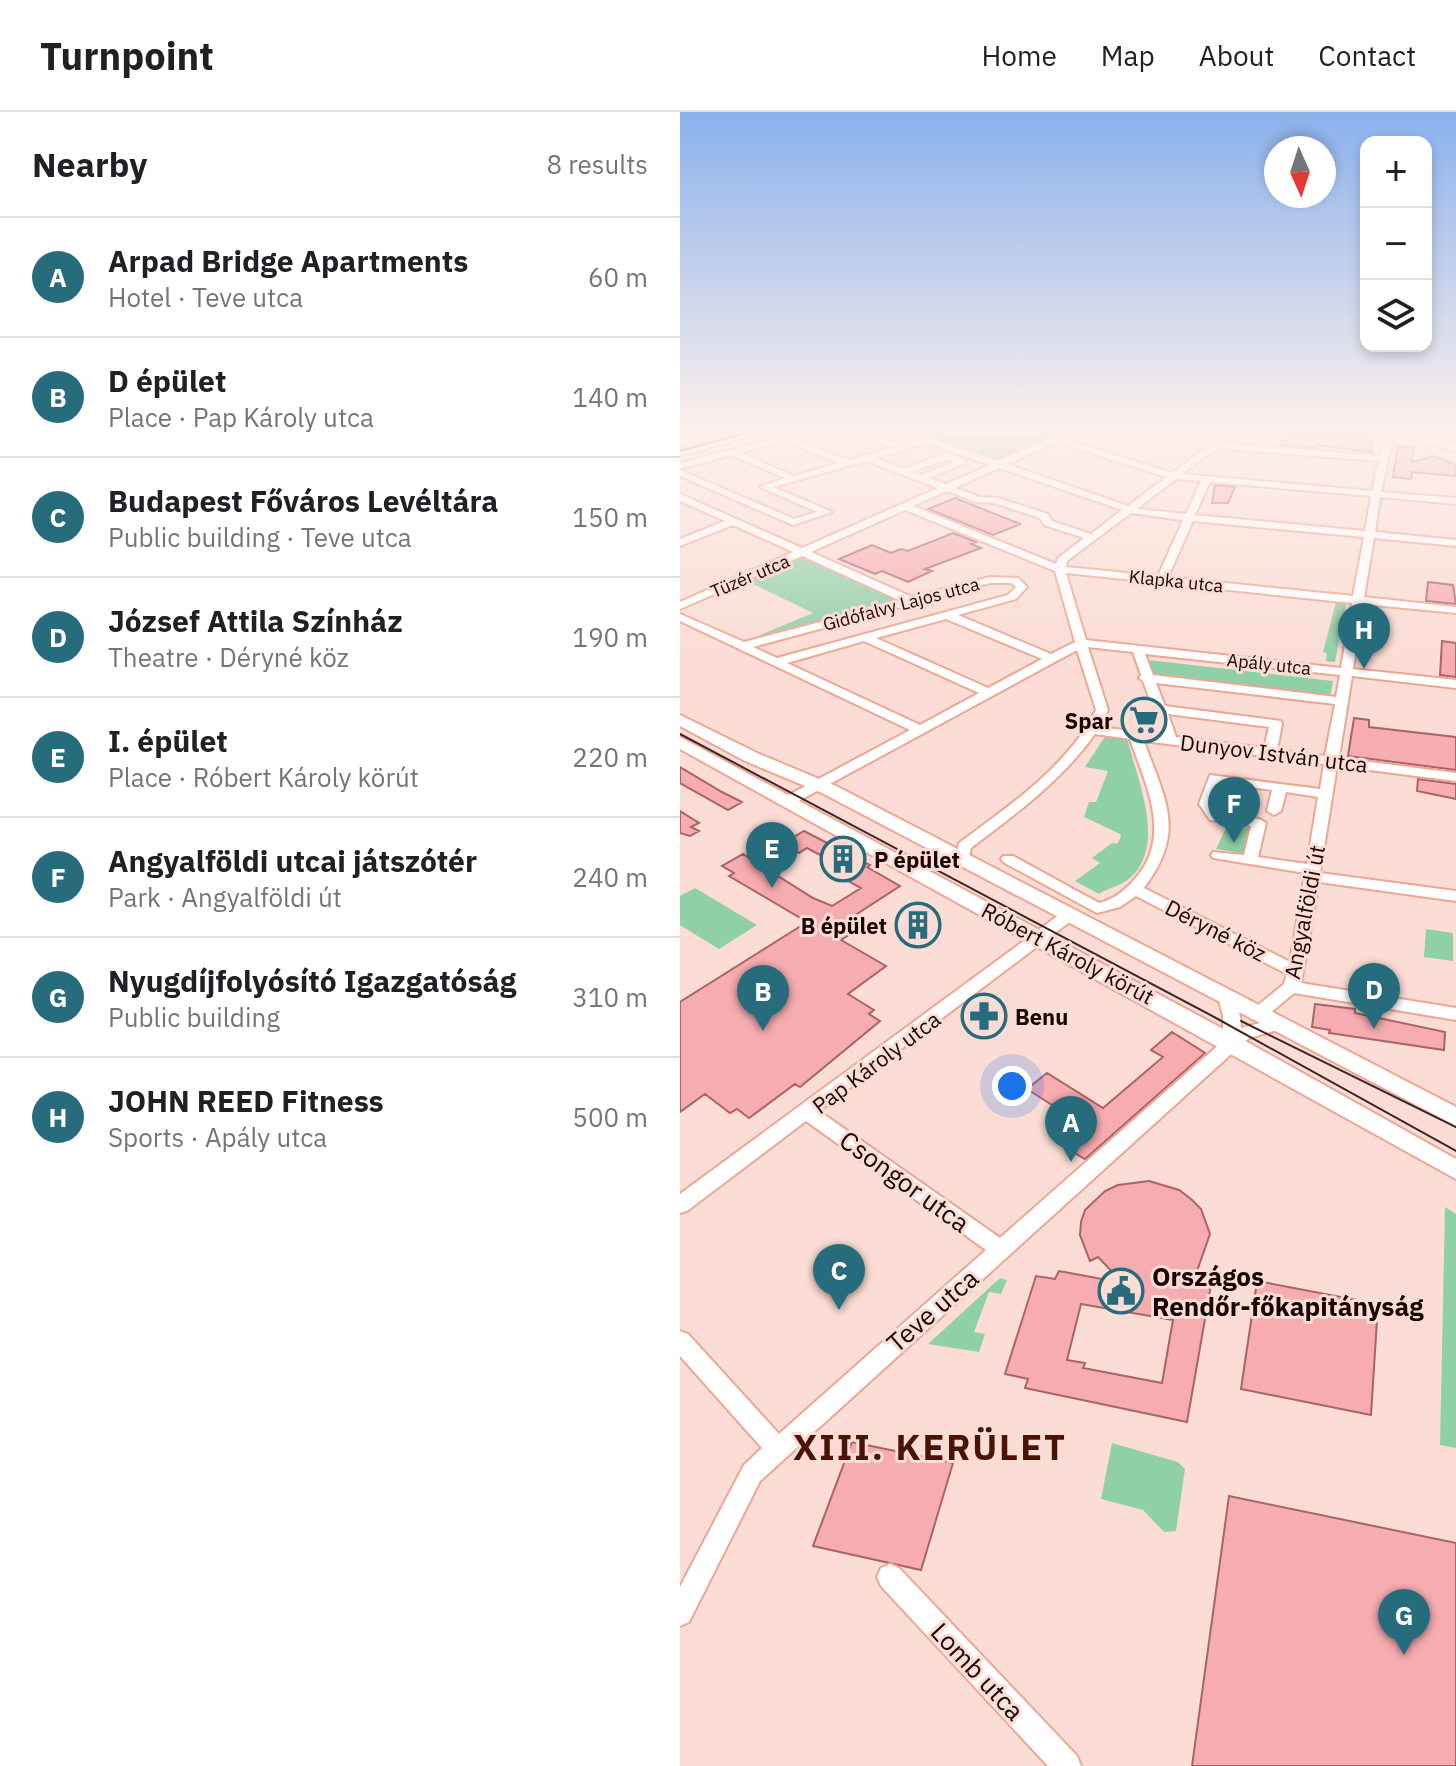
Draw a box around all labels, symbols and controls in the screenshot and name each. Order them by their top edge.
text: Turnpoint [40,31,214,80]
text: Home [981,37,1057,74]
text: Map [1101,37,1155,74]
text: About [1199,37,1274,74]
text: Contact [1318,37,1416,74]
north arrow [1264,136,1336,208]
map controls [1360,136,1432,352]
button: + [1360,136,1432,208]
text: Nearby [32,142,147,186]
text: 8 results [546,147,648,181]
button: − [1360,208,1432,280]
text: Arpad Bridge Apartments [108,241,468,280]
text: A [49,260,67,294]
text: 60 m [588,260,648,294]
text: Hotel · Teve utca [108,280,303,314]
button: layers [1360,280,1432,352]
text: D épület [108,361,226,400]
text: B [49,380,67,414]
text: 140 m [572,380,648,414]
text: Place · Pap Károly utca [108,400,374,434]
text: Budapest Főváros Levéltára [108,481,498,520]
text: C [50,500,66,534]
text: 150 m [572,500,648,534]
text: Public building · Teve utca [108,520,412,554]
street label: Tüzér utca [707,549,793,603]
street label: Klapka utca [1128,565,1225,597]
street label: Gidófalvy Lajos utca [820,572,982,636]
text: József Attila Színház [108,601,403,640]
pin: H [1338,603,1390,669]
text: D [49,620,67,654]
text: 190 m [572,620,648,654]
text: Theatre · Déryné köz [108,640,349,674]
street label: Apály utca [1226,648,1313,680]
supermarket icon: Spar [1120,696,1168,744]
place label: Spar [1064,706,1113,735]
text: I. épület [108,721,228,760]
street label: Dunyov István utca [1179,727,1370,779]
text: E [50,740,66,774]
text: 220 m [572,740,648,774]
text: Place · Róbert Károly körút [108,760,419,794]
pin: F [1208,777,1260,843]
pin: E [746,822,798,888]
building icon: P épület [819,835,867,883]
text: Angyalföldi utcai játszótér [108,841,477,880]
street label: Angyalföldi út [1277,843,1331,981]
place label: P épület [874,845,960,874]
text: F [50,860,66,894]
text: 240 m [572,860,648,894]
text: Park · Angyalföldi út [108,880,342,914]
street label: Déryné köz [1161,892,1271,968]
street label: Róbert Károly körút [977,895,1159,1011]
building icon: B épület [894,901,942,949]
place label: B épület [801,911,887,940]
text: Nyugdíjfolyósító Igazgatóság [108,961,516,1000]
pin: D [1348,963,1400,1029]
pin: B [737,965,789,1031]
text: G [49,980,67,1014]
text: 310 m [572,980,648,1014]
pharmacy icon: Benu [960,992,1008,1040]
text: Public building [108,1000,280,1034]
place label: Benu [1015,1002,1068,1031]
street label: Pap Károly utca [806,1004,946,1120]
your location [992,1066,1032,1106]
text: JOHN REED Fitness [108,1081,384,1120]
pin: A [1045,1096,1097,1162]
text: H [49,1100,67,1134]
text: 500 m [572,1100,648,1134]
text: Sports · Apály utca [108,1120,327,1154]
street label: Csongor utca [833,1122,977,1240]
pin: C [813,1244,865,1310]
place label: Országos Rendőr-főkapitányság [1152,1259,1424,1323]
street label: Teve utca [879,1261,985,1359]
public building icon: Országos Rendőr-főkapitányság [1097,1267,1145,1315]
district label: XIII. KERÜLET [793,1423,1067,1470]
pin: G [1378,1589,1430,1655]
street label: Lomb utca [924,1615,1032,1727]

